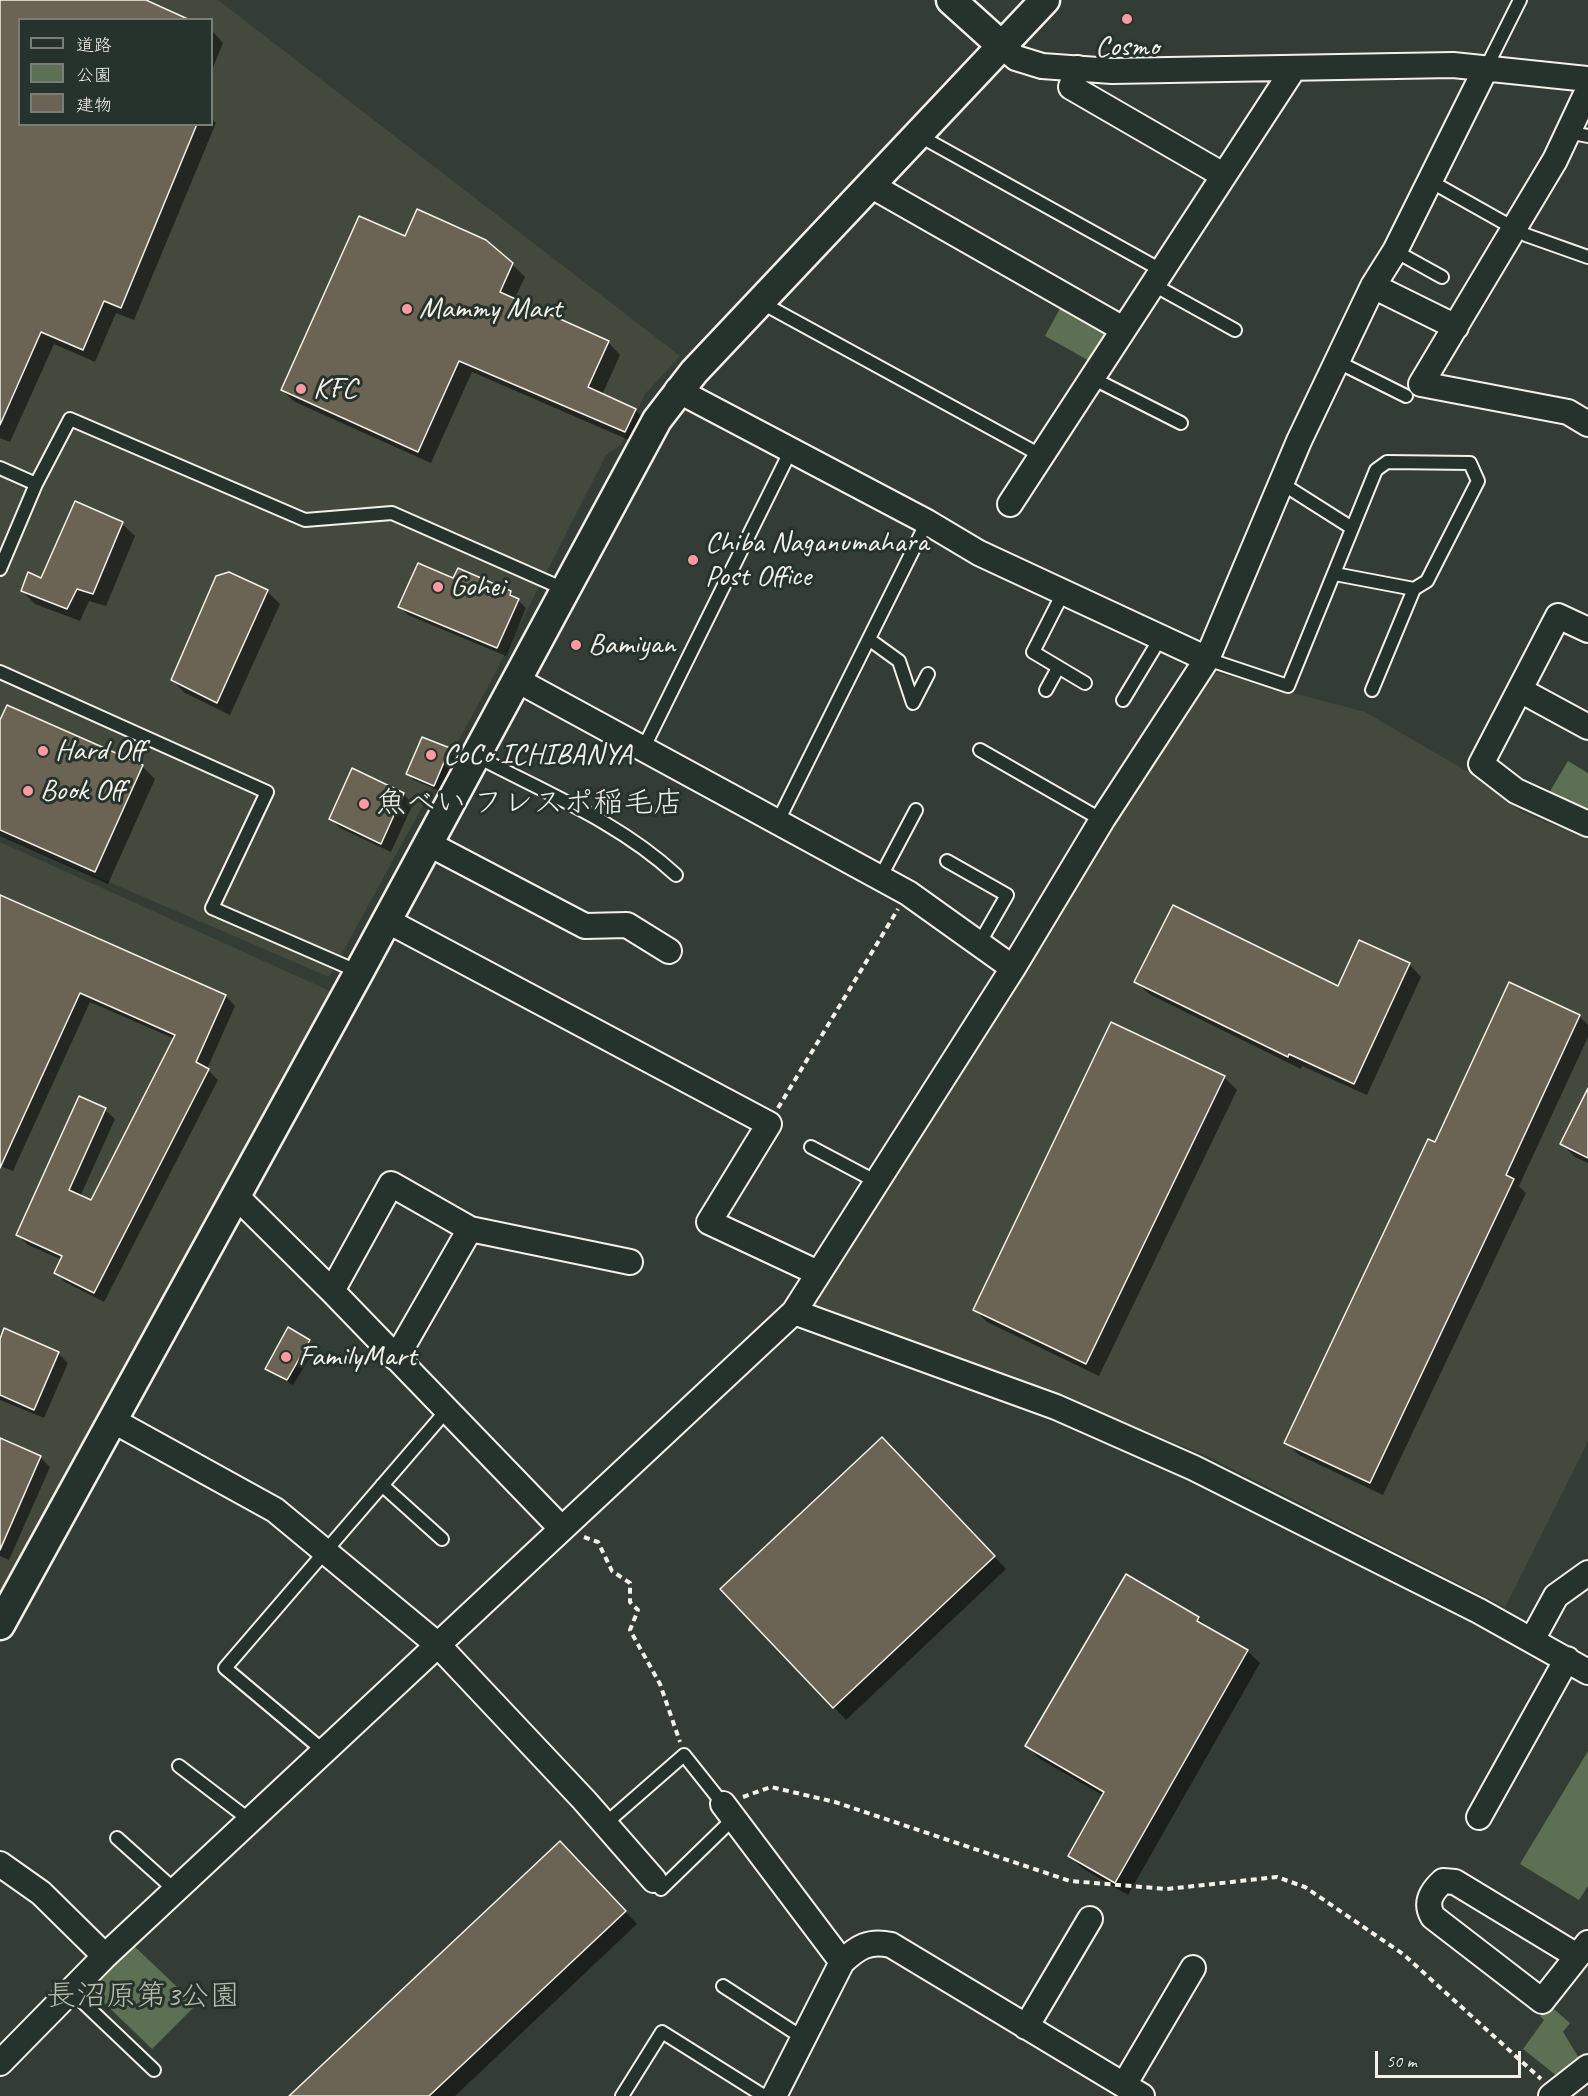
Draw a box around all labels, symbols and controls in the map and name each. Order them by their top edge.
marker: Cosmo [1120,12,1134,26]
legend [18,18,213,126]
place label: Cosmo [1095,29,1159,65]
text: 道路 [76,34,112,56]
text: 公園 [76,64,112,86]
text: 建物 [76,94,112,116]
place label: Mammy Mart [419,291,562,327]
marker: Mammy Mart [400,302,414,316]
place label: KFC [313,371,357,407]
marker: KFC [294,382,308,396]
place label: Chiba Naganumahara Post Office [705,525,928,596]
marker: Chiba Naganumahara Post Office [686,553,700,567]
place label: Gohei [450,569,504,605]
marker: Gohei [431,580,445,594]
place label: Bamiyan [588,627,675,663]
marker: Bamiyan [569,638,583,652]
place label: Hard Off [55,733,145,769]
place label: CoCo ICHIBANYA [443,737,632,773]
marker: Hard Off [36,744,50,758]
marker: CoCo ICHIBANYA [424,748,438,762]
place label: Book Off [40,773,125,809]
marker: Book Off [21,784,35,798]
place label: 魚べい フレスポ稲毛店 [376,786,683,822]
marker: 魚べい フレスポ稲毛店 [357,797,371,811]
place label: FamilyMart [298,1339,416,1375]
marker: FamilyMart [279,1350,293,1364]
park label: 長沼原第3公園 [46,1979,240,2015]
scale bar [1378,2039,1524,2077]
text: 50 m [1386,2050,1417,2072]

